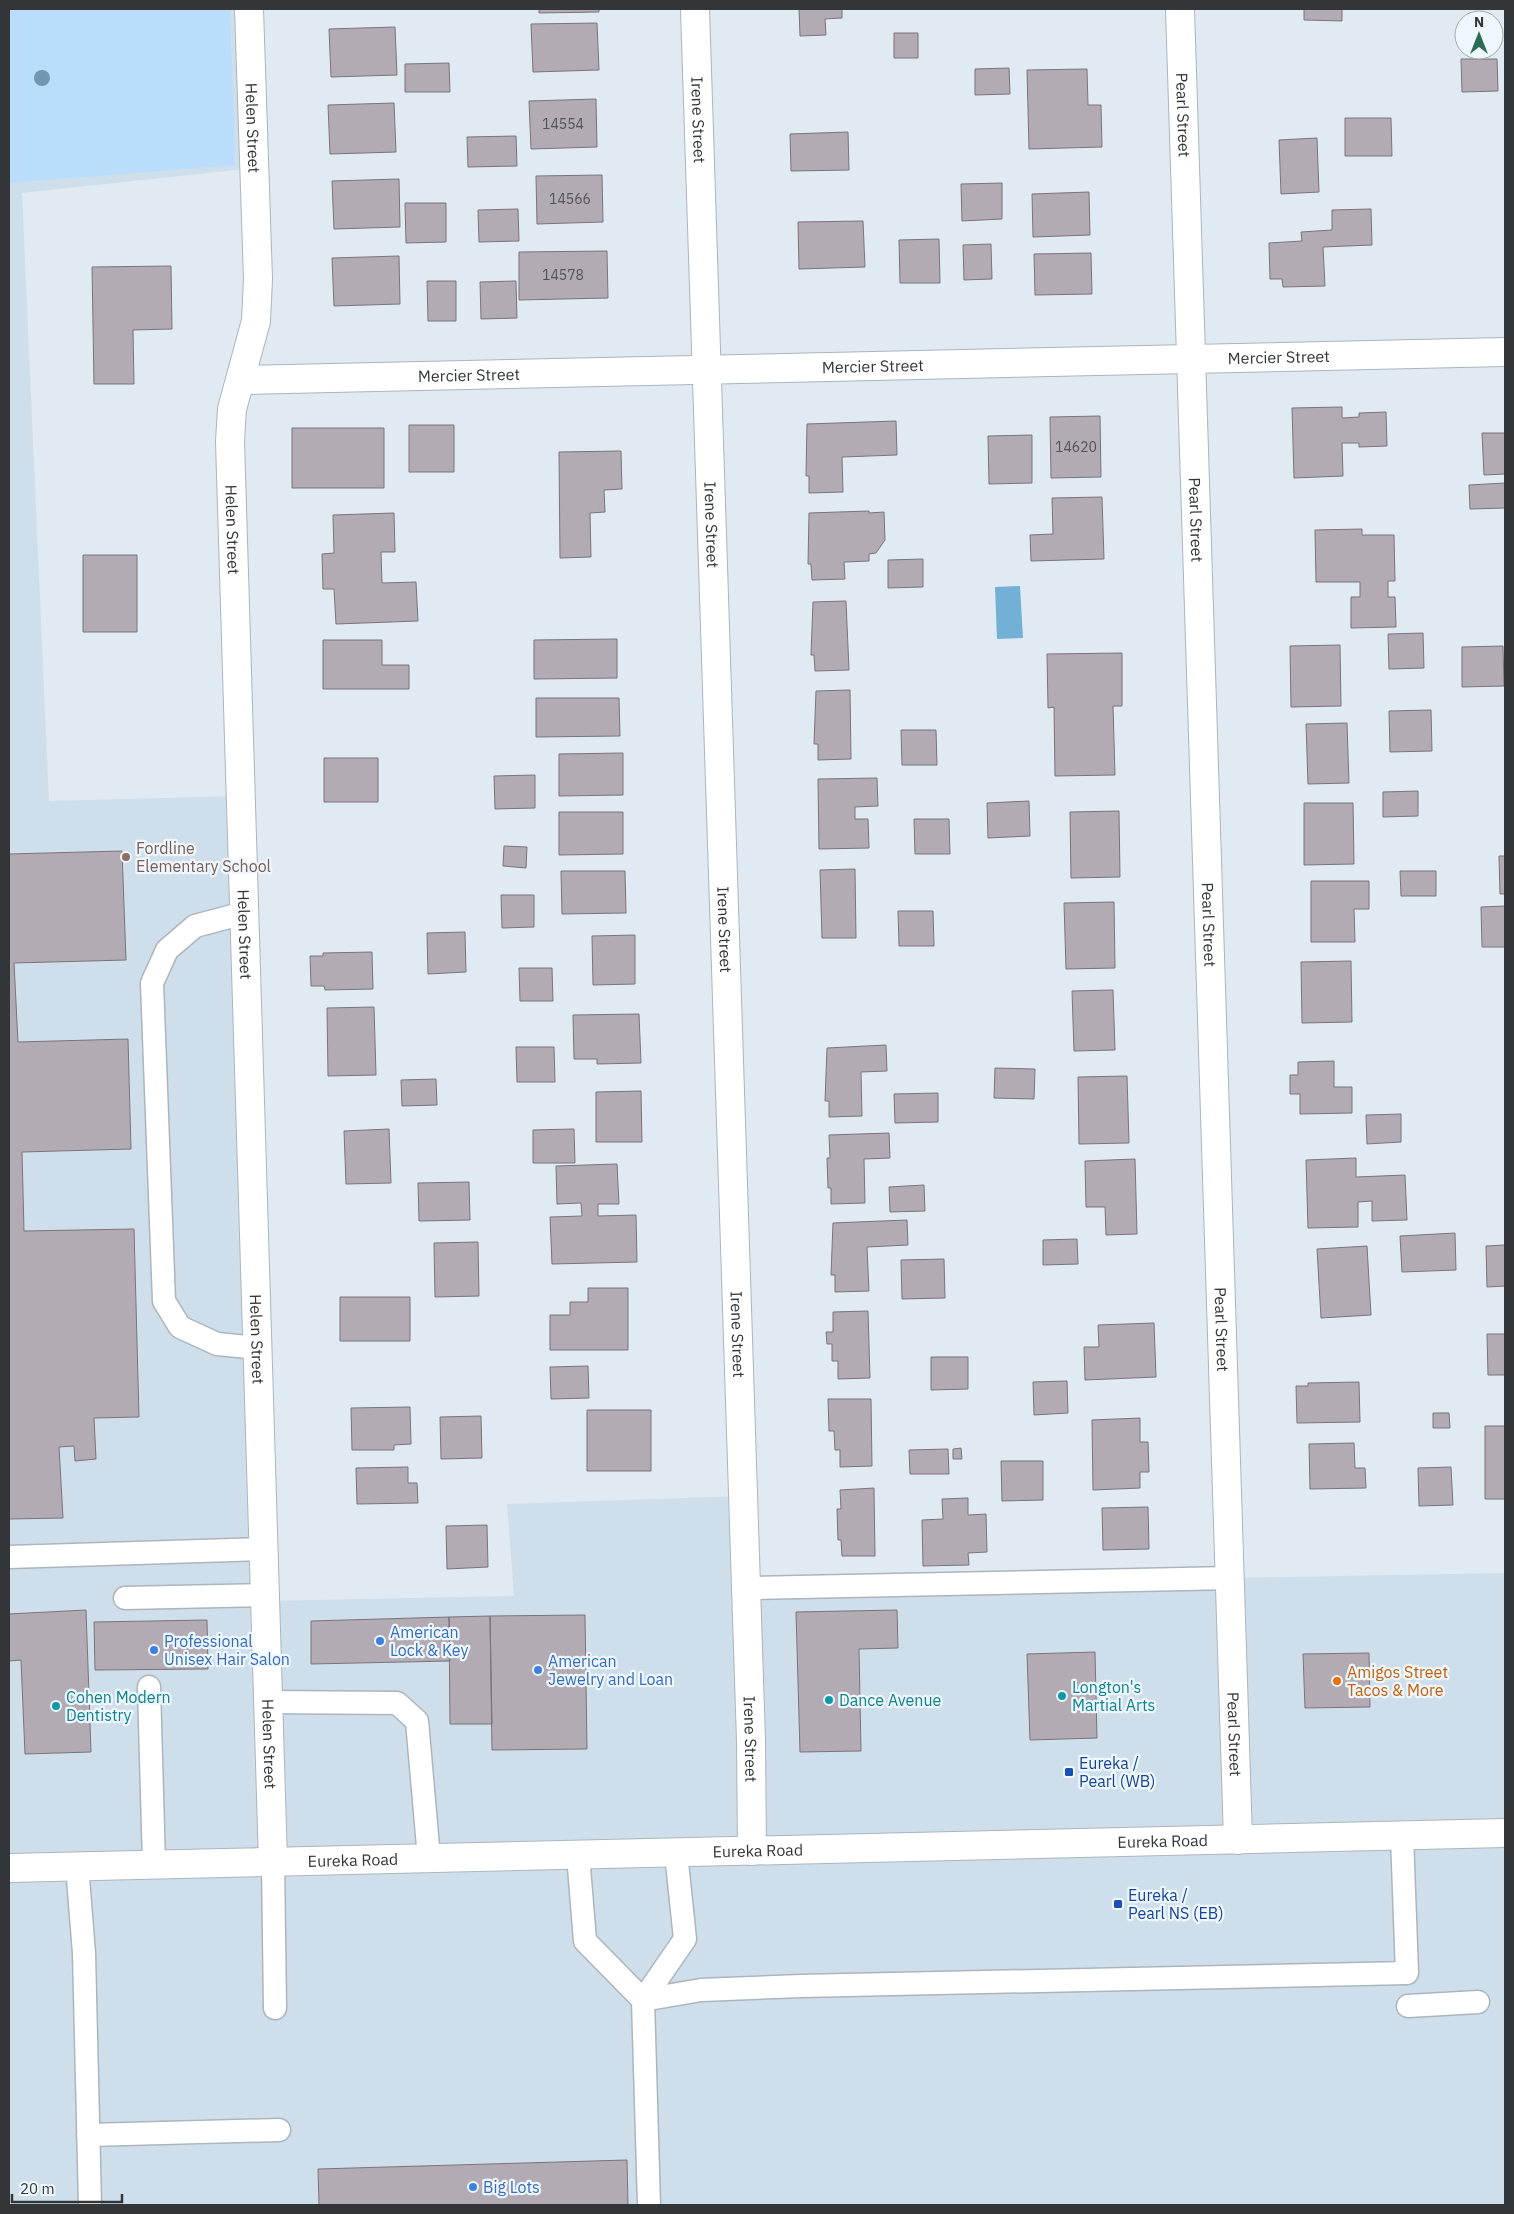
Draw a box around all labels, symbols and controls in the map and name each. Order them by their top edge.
north arrow [1454,10,1504,60]
text: N [1474,13,1484,31]
street label: Pearl Street [1172,72,1195,158]
street label: Irene Street [687,76,710,164]
street label: Helen Street [241,83,264,173]
house number: 14554 [542,115,584,133]
house number: 14566 [549,190,591,208]
house number: 14578 [542,266,584,284]
street label: Mercier Street [1228,346,1330,368]
street label: Mercier Street [822,355,924,377]
street label: Mercier Street [418,364,520,386]
house number: 14620 [1055,438,1097,456]
street label: Pearl Street [1185,477,1208,562]
street label: Irene Street [700,481,723,568]
street label: Helen Street [221,484,244,575]
place label: Fordline Elementary School [136,838,271,876]
marker: Fordline Elementary School [120,851,132,863]
street label: Pearl Street [1198,882,1220,967]
street label: Irene Street [713,886,736,973]
street label: Helen Street [234,889,256,980]
street label: Pearl Street [1210,1287,1233,1372]
street label: Irene Street [726,1291,749,1378]
street label: Helen Street [246,1294,269,1384]
place label: American Lock & Key [390,1622,468,1660]
place label: Professional Unisex Hair Salon [164,1631,290,1669]
marker: American Lock & Key [374,1635,386,1647]
marker: Professional Unisex Hair Salon [148,1644,160,1656]
place label: American Jewelry and Loan [548,1651,673,1689]
place label: Amigos Street Tacos & More [1347,1662,1448,1700]
marker: American Jewelry and Loan [532,1664,544,1676]
marker: Amigos Street Tacos & More [1331,1675,1343,1687]
place label: Longton's Martial Arts [1072,1677,1155,1715]
place label: Cohen Modern Dentistry [66,1687,171,1725]
place label: Dance Avenue [839,1690,942,1710]
marker: Longton's Martial Arts [1056,1690,1068,1702]
street label: Pearl Street [1223,1691,1246,1777]
marker: Dance Avenue [823,1694,835,1706]
street label: Irene Street [740,1695,761,1782]
street label: Helen Street [258,1699,281,1789]
marker: Cohen Modern Dentistry [50,1700,62,1712]
place label: Eureka / Pearl (WB) [1079,1753,1155,1791]
marker: Eureka / Pearl (WB) [1063,1766,1075,1778]
street label: Eureka Road [1117,1830,1208,1852]
street label: Eureka Road [712,1839,803,1862]
street label: Eureka Road [307,1849,398,1871]
place label: Eureka / Pearl NS (EB) [1128,1885,1224,1923]
marker: Eureka / Pearl NS (EB) [1112,1898,1124,1910]
scale bar [12,2172,122,2204]
place label: Big Lots [483,2177,540,2197]
text: 20 m [20,2179,55,2198]
marker: Big Lots [467,2181,479,2193]

